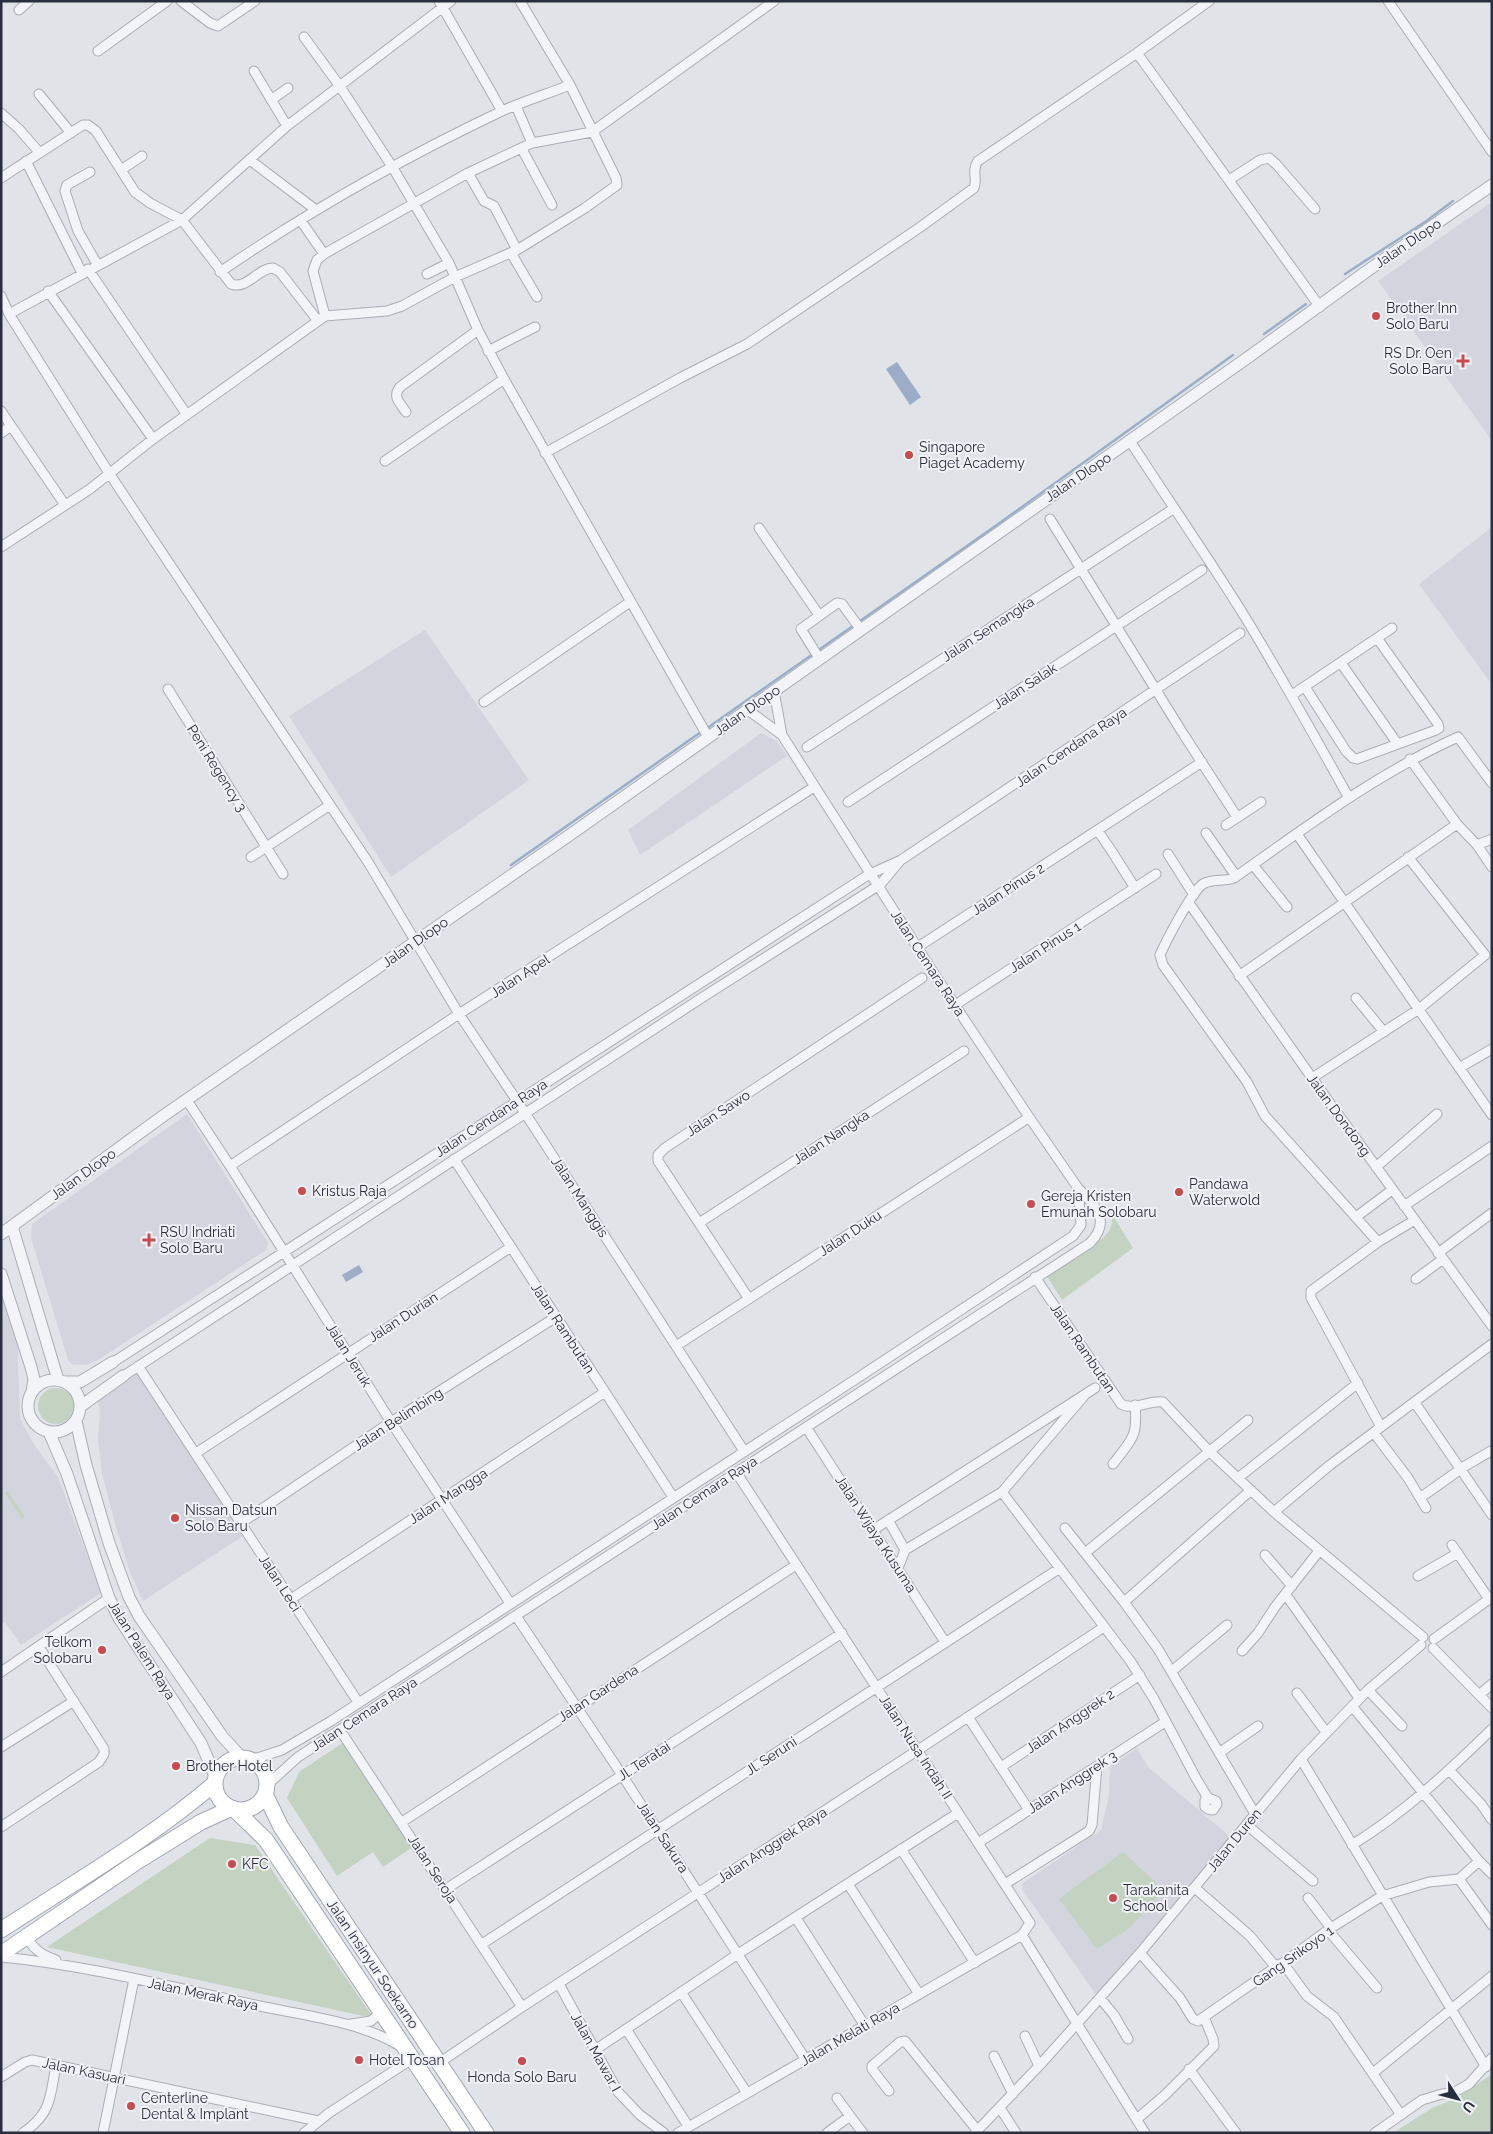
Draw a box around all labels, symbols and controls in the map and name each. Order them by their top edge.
street label: Jalan Dlopo [1372,215,1444,271]
place label: Brother Inn Solo Baru [1386,300,1457,332]
marker: Brother Inn Solo Baru [1370,310,1382,322]
place label: RS Dr. Oen Solo Baru [1384,345,1452,377]
marker: RS Dr. Oen Solo Baru [1456,354,1470,368]
place label: Singapore Piaget Academy [919,439,1025,471]
marker: Singapore Piaget Academy [903,449,915,461]
street label: Jalan Dlopo [1042,449,1114,505]
street label: Jalan Semangka [939,593,1037,665]
street label: Jalan Salak [990,659,1060,712]
street label: Jalan Dlopo [711,681,783,739]
street label: Jalan Cendana Raya [1012,704,1130,790]
street label: Peni Regency 3 [184,722,250,814]
street label: Jalan Pinus 2 [969,860,1047,918]
street label: Jalan Cemara Raya [888,907,968,1019]
street label: Jalan Dlopo [379,913,451,971]
street label: Jalan Pinus 1 [1006,918,1084,976]
street label: Jalan Apel [487,951,553,1001]
street label: Jalan Dondong [1304,1071,1374,1159]
street label: Jalan Cendana Raya [432,1076,550,1160]
street label: Jalan Sawo [683,1086,753,1140]
street label: Jalan Nangka [790,1106,872,1168]
street label: Jalan Dlopo [47,1145,119,1203]
street label: Jalan Manggis [548,1154,612,1240]
place label: Pandawa Waterwold [1189,1176,1260,1208]
place label: Kristus Raja [312,1183,387,1199]
marker: Kristus Raja [296,1185,308,1197]
marker: Pandawa Waterwold [1173,1186,1185,1198]
place label: Gereja Kristen Emunah Solobaru [1041,1188,1157,1220]
marker: Gereja Kristen Emunah Solobaru [1025,1198,1037,1210]
street label: Jalan Duku [816,1207,884,1259]
place label: RSU Indriati Solo Baru [160,1224,235,1256]
marker: RSU Indriati Solo Baru [142,1233,156,1247]
street label: Jalan Rambutan [528,1280,598,1376]
street label: Jalan Durian [365,1289,441,1345]
street label: Jalan Rambutan [1047,1300,1119,1396]
street label: Jalan Jeruk [323,1320,375,1390]
street label: Jalan Belimbing [350,1384,446,1454]
street label: Jalan Cemara Raya [648,1453,760,1533]
street label: Jalan Mangga [406,1465,490,1527]
street label: Jalan Wijaya Kusuma [832,1472,920,1596]
place label: Nissan Datsun Solo Baru [185,1502,277,1534]
marker: Nissan Datsun Solo Baru [169,1512,181,1524]
street label: Jalan Leci [256,1552,304,1614]
street label: Jalan Palem Raya [105,1598,179,1702]
place label: Telkom Solobaru [34,1634,92,1666]
marker: Telkom Solobaru [96,1644,108,1656]
street label: Jalan Gardena [555,1661,641,1725]
street label: Jalan Cemara Raya [308,1674,420,1754]
street label: Jalan Anggrek 2 [1023,1686,1117,1756]
street label: Jalan Nusa Indah II [876,1692,956,1802]
street label: Jl. Seruni [742,1734,800,1778]
street label: Jl. Teratai [615,1738,673,1784]
street label: Jalan Anggrek 3 [1024,1747,1120,1817]
place label: Brother Hotel [186,1758,273,1774]
marker: Brother Hotel [170,1760,182,1772]
street label: Jalan Sakura [634,1798,692,1876]
street label: Jalan Anggrek Raya [714,1804,830,1886]
street label: Jalan Duren [1204,1805,1264,1875]
street label: Jalan Seroja [405,1832,461,1906]
place label: KFC [242,1856,269,1872]
marker: KFC [226,1858,238,1870]
place label: Tarakanita School [1123,1882,1189,1914]
marker: Tarakanita School [1107,1892,1119,1904]
street label: Jalan Insinyur Soekarno [324,1896,422,2032]
street label: Gang Srikoyo 1 [1250,1922,1336,1990]
street label: Jalan Merak Raya [146,1974,260,2014]
street label: Jalan Melati Raya [798,1999,902,2069]
street label: Jalan Mawar I [568,2010,624,2094]
place label: Hotel Tosan [369,2052,445,2068]
street label: Jalan Kasuari [41,2054,127,2088]
marker: Hotel Tosan [353,2054,365,2066]
marker: Honda Solo Baru [516,2055,528,2067]
place label: Honda Solo Baru [467,2069,577,2085]
north arrow [1433,2074,1483,2124]
place label: Centerline Dental & Implant [141,2090,249,2122]
text: U [1459,2098,1478,2116]
marker: Centerline Dental & Implant [125,2100,137,2112]

